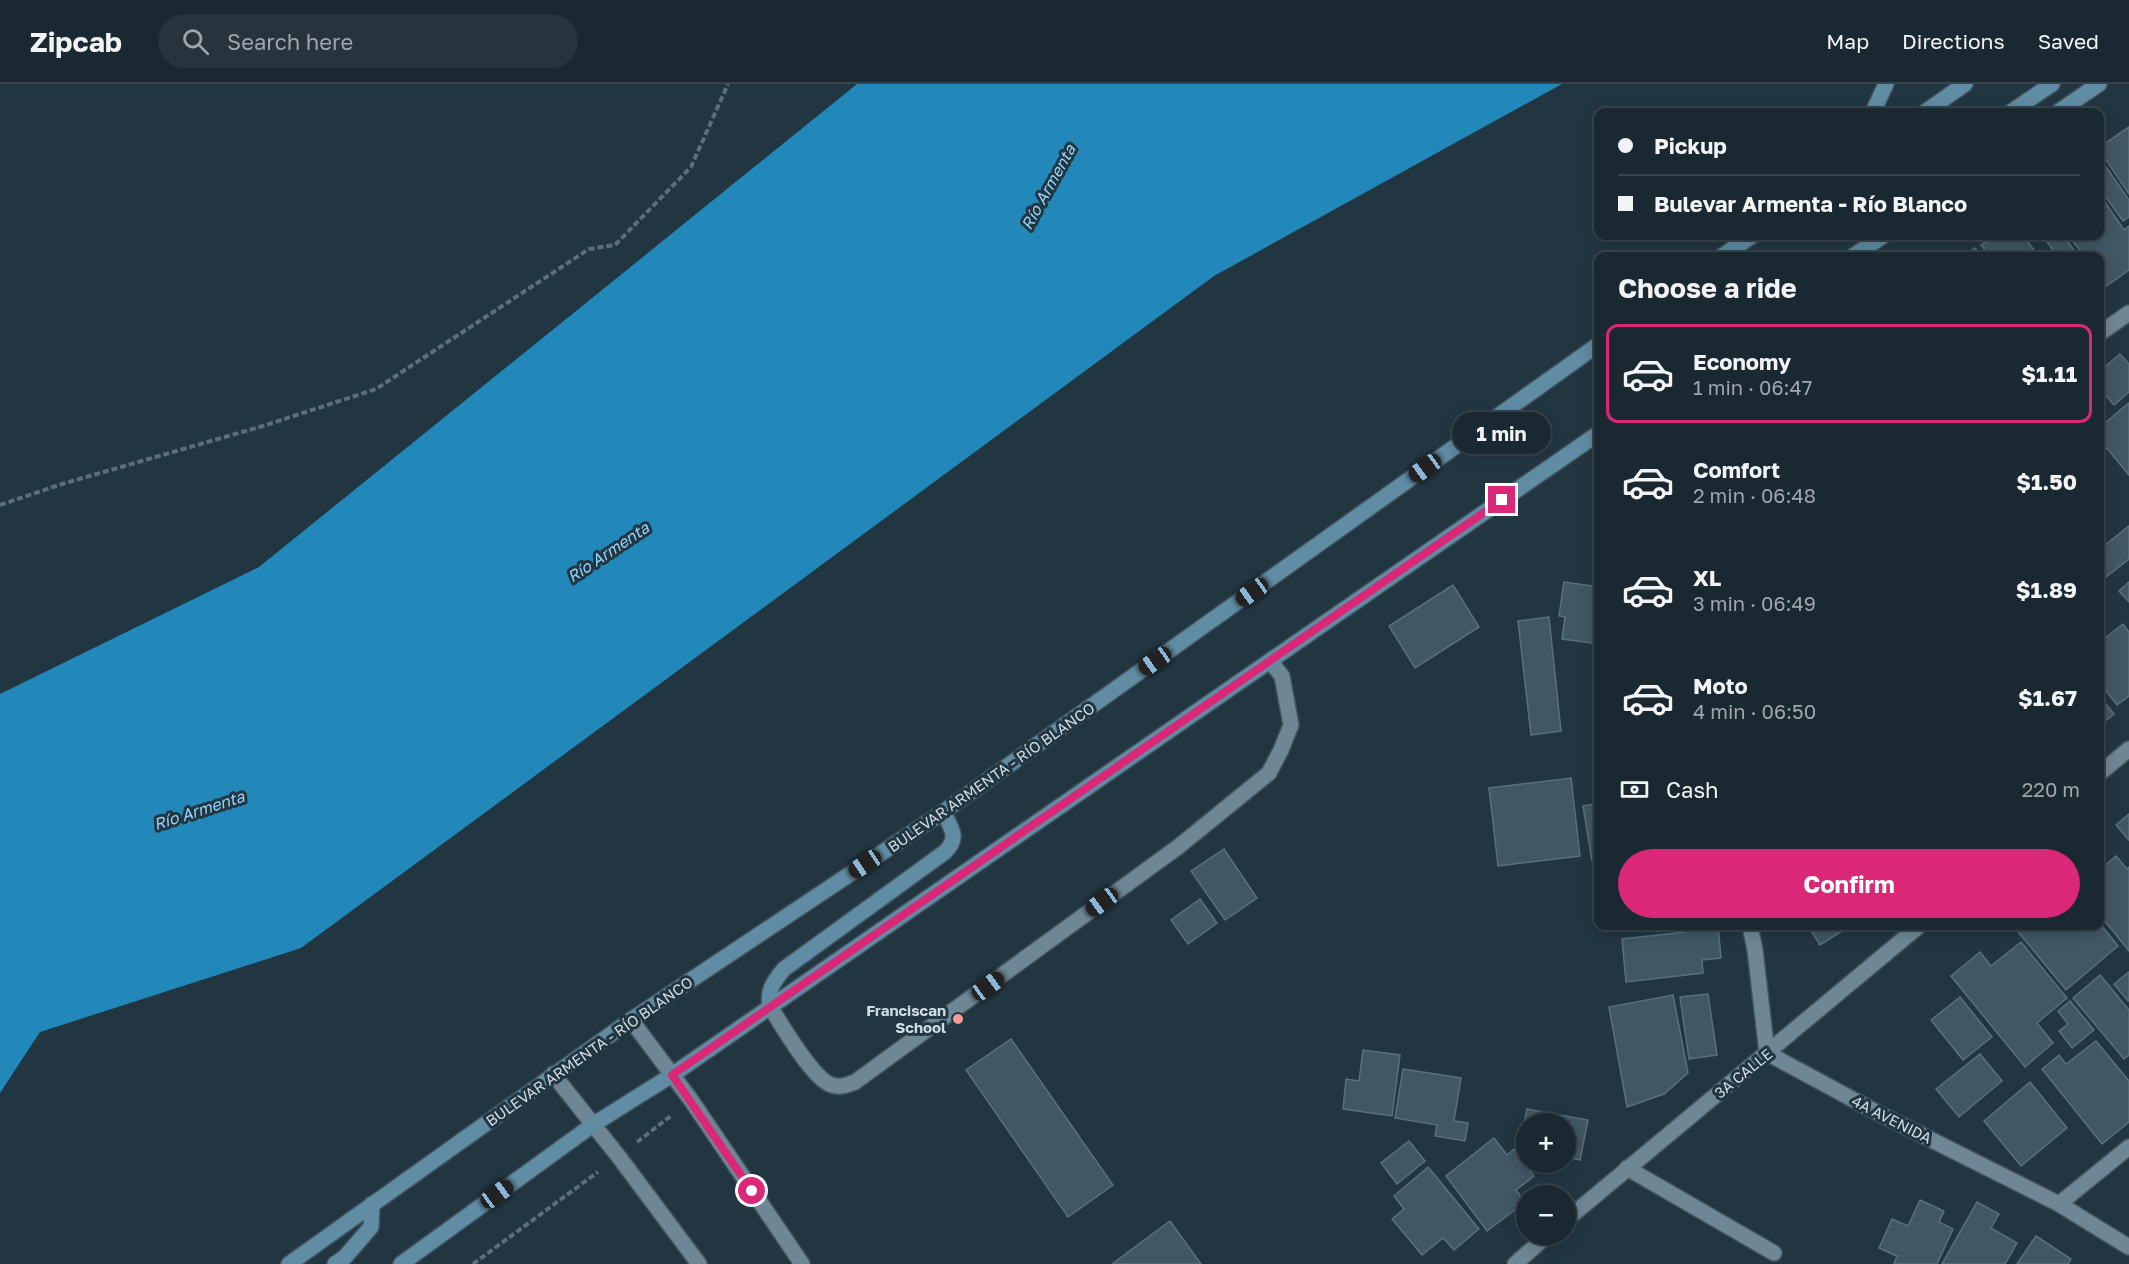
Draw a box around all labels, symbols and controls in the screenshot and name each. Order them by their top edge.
search box [158,14,578,68]
text: Zipcab [30,25,122,58]
icon: search [179,25,212,58]
text: Search here [227,28,353,55]
text: Map [1826,28,1869,54]
text: Directions [1902,28,2005,54]
text: Saved [2038,28,2099,54]
text: Pickup [1654,132,1727,159]
water label: Río Armenta [1016,140,1080,233]
text: Bulevar Armenta - Río Blanco [1654,190,1967,217]
text: Choose a ride [1618,272,1797,304]
icon: car [1621,347,1675,401]
text: Economy [1693,348,1791,375]
text: $1.11 [2021,360,2077,387]
text: 1 min · 06:47 [1693,375,1812,399]
callout: 1 min [1452,413,1552,455]
text: 1 min [1476,421,1527,445]
car [1405,450,1445,486]
icon: car [1621,455,1675,509]
text: Comfort [1693,456,1780,483]
text: $1.50 [2016,468,2077,495]
text: 2 min · 06:48 [1693,483,1816,507]
route end [1488,486,1515,513]
water label: Río Armenta [563,517,653,587]
icon: car [1621,563,1675,617]
text: XL [1693,564,1721,591]
car [1232,574,1272,610]
text: $1.89 [2016,576,2077,603]
text: 3 min · 06:49 [1693,591,1816,615]
car [1135,643,1175,679]
icon: car [1621,671,1675,725]
text: Moto [1693,672,1748,699]
text: $1.67 [2018,684,2077,711]
street label: BULEVAR ARMENTA - RÍO BLANCO [884,698,1098,856]
text: 4 min · 06:50 [1693,699,1816,723]
icon: cash [1618,773,1651,806]
text: Cash [1666,776,1719,803]
text: 220 m [2022,777,2080,801]
water label: Río Armenta [151,786,248,834]
car [845,846,885,882]
button: Confirm [1618,849,2080,918]
car [1082,884,1122,920]
car [968,968,1008,1004]
street label: BULEVAR ARMENTA - RÍO BLANCO [482,972,696,1130]
place label: Franciscan School [866,1001,946,1036]
marker: Franciscan School [951,1012,965,1026]
street label: 3A CALLE [1711,1044,1775,1102]
street label: 4A AVENIDA [1849,1091,1935,1147]
map controls [1516,1113,1576,1245]
button: + [1516,1113,1576,1173]
car [477,1176,517,1212]
route start [738,1177,765,1204]
button: − [1516,1185,1576,1245]

